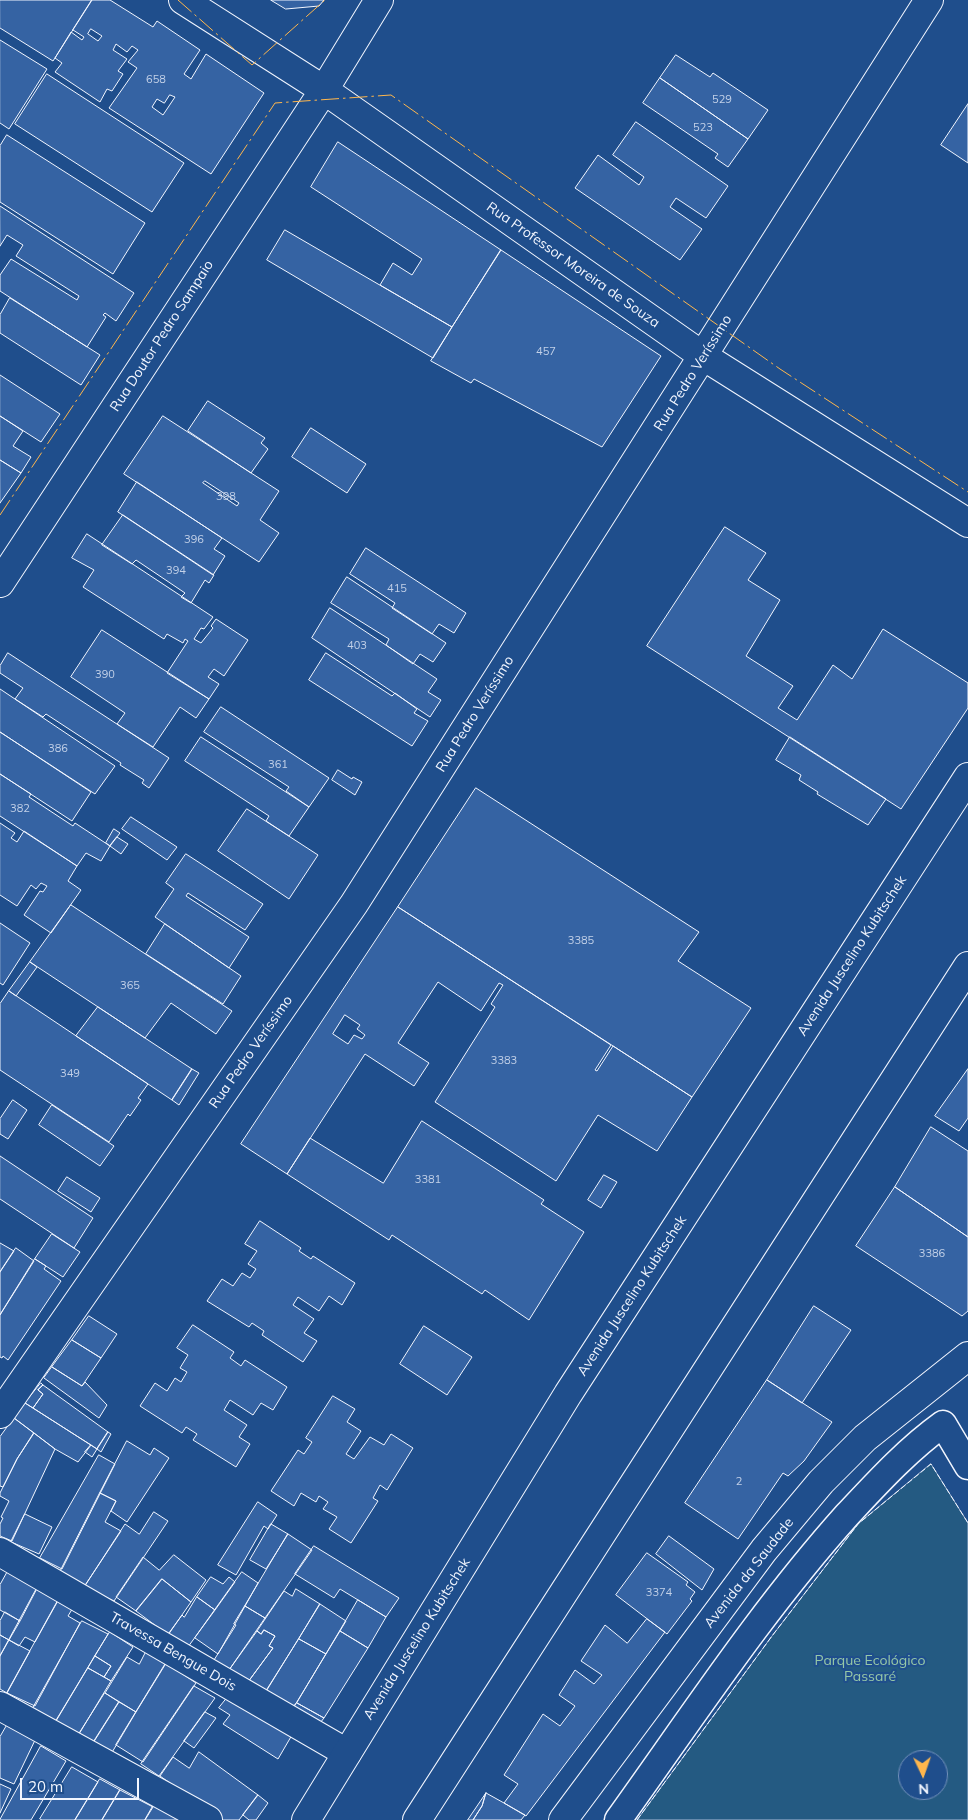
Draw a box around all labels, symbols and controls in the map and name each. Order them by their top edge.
house number: 658 [146,73,166,87]
house number: 529 [712,93,732,107]
house number: 523 [693,121,713,135]
street label: Rua Professor Moreira de Souza [483,199,663,331]
street label: Rua Doutor Pedro Sampaio [107,257,217,415]
street label: Rua Pedro Veríssimo [650,312,736,434]
house number: 457 [536,345,556,359]
house number: 398 [216,490,236,504]
house number: 396 [184,533,204,547]
house number: 394 [166,564,186,578]
house number: 415 [387,582,407,596]
house number: 403 [347,639,367,653]
street label: Rua Pedro Veríssimo [432,653,518,775]
house number: 390 [95,668,115,682]
house number: 386 [48,742,68,756]
house number: 361 [268,758,288,772]
house number: 382 [10,802,30,816]
street label: Avenida Juscelino Kubitschek [794,873,910,1039]
house number: 3385 [568,934,594,948]
house number: 365 [120,979,140,993]
street label: Rua Pedro Veríssimo [206,992,296,1112]
house number: 3383 [491,1054,517,1068]
house number: 349 [60,1067,80,1081]
house number: 3381 [415,1173,441,1187]
street label: Avenida Juscelino Kubitschek [574,1213,690,1379]
house number: 3386 [919,1247,945,1261]
house number: 2 [736,1475,742,1489]
street label: Avenida da Saudade [701,1515,797,1631]
street label: Avenida Juscelino Kubitschek [360,1555,474,1723]
house number: 3374 [646,1586,672,1600]
street label: Travessa Bengue Dois [107,1609,239,1695]
park label: Parque Ecológico Passaré [815,1653,925,1685]
north arrow [898,1750,948,1800]
scale bar [22,1768,141,1800]
text: 20 m [28,1777,63,1796]
text: N [918,1780,929,1798]

